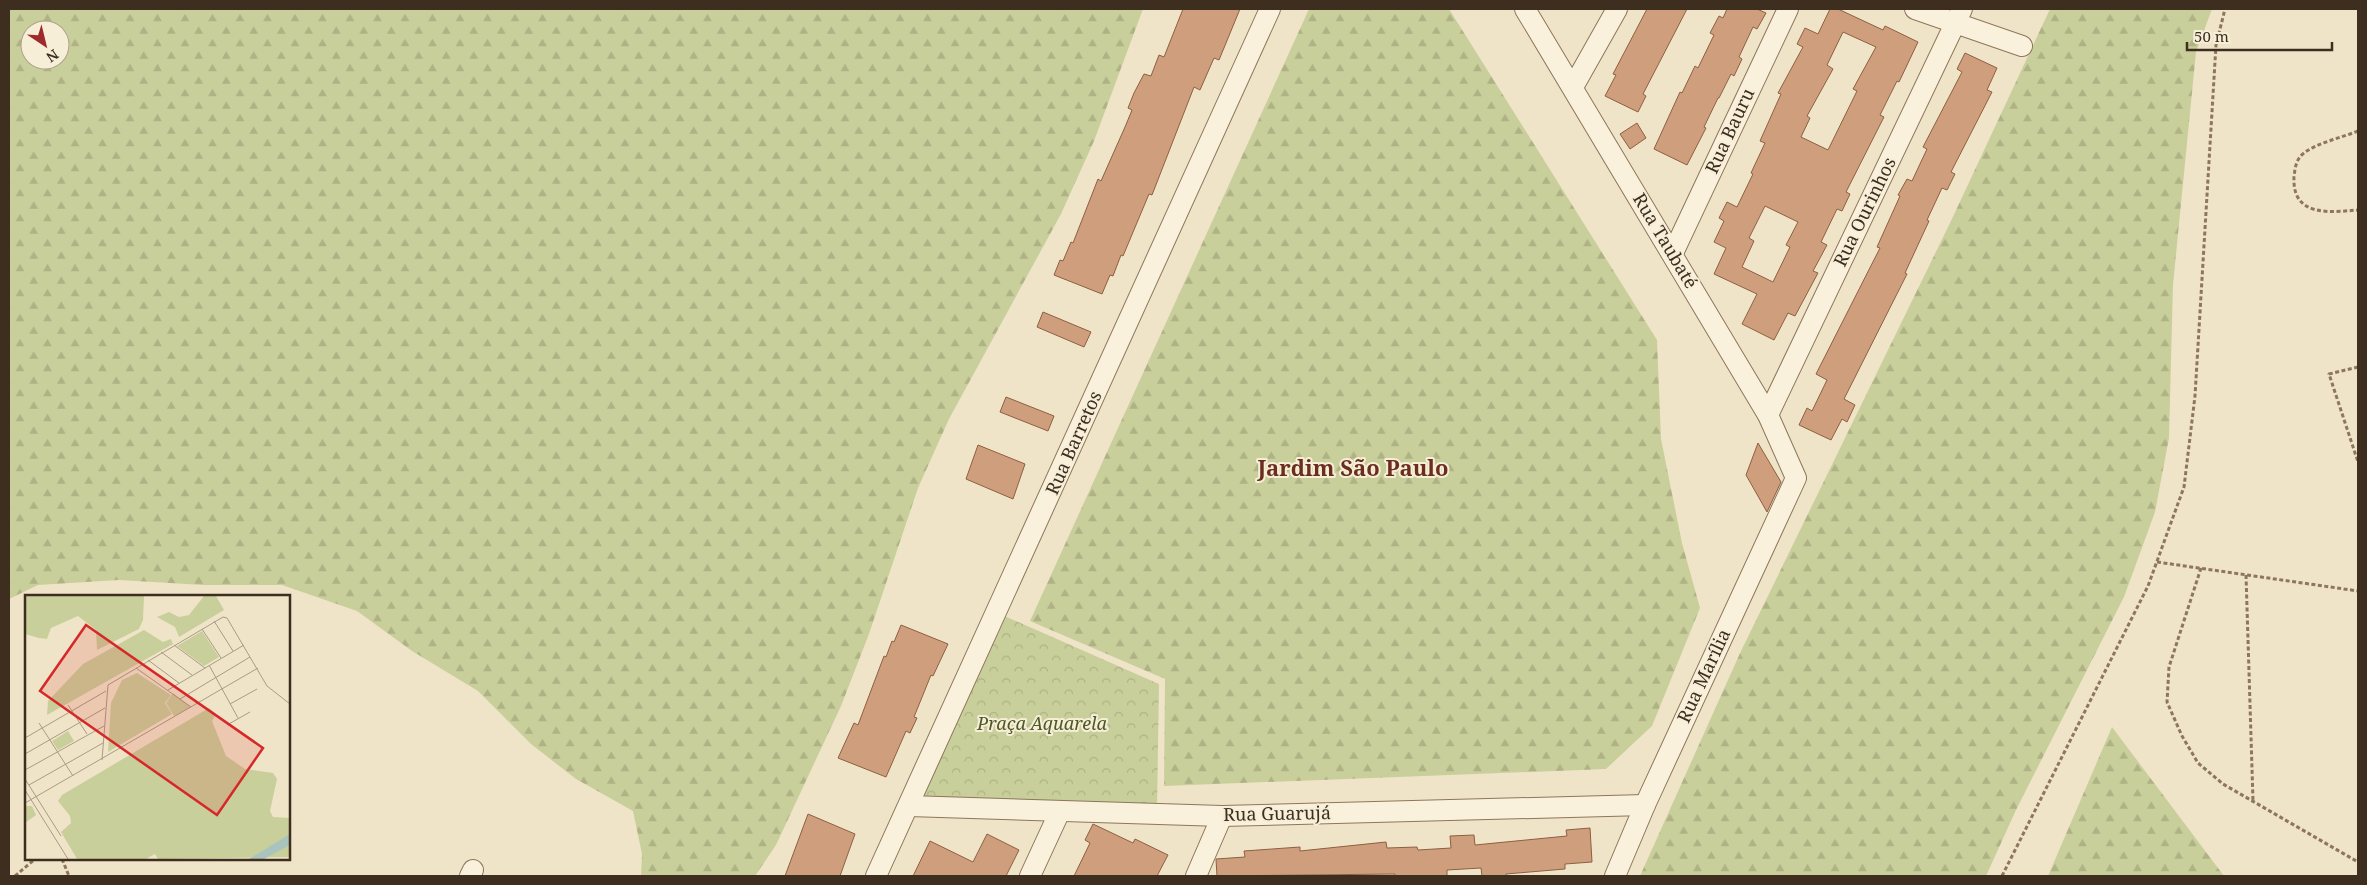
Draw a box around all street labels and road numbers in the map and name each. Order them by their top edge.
street label: Rua Bauru [1699,84,1760,177]
street label: Rua Ourinhos [1827,153,1901,270]
street label: Rua Taubaté [1628,188,1704,293]
street label: Rua Barretos [1039,387,1107,498]
street label: Rua Marília [1671,625,1735,726]
street label: Rua Guarujá [1223,800,1331,826]

